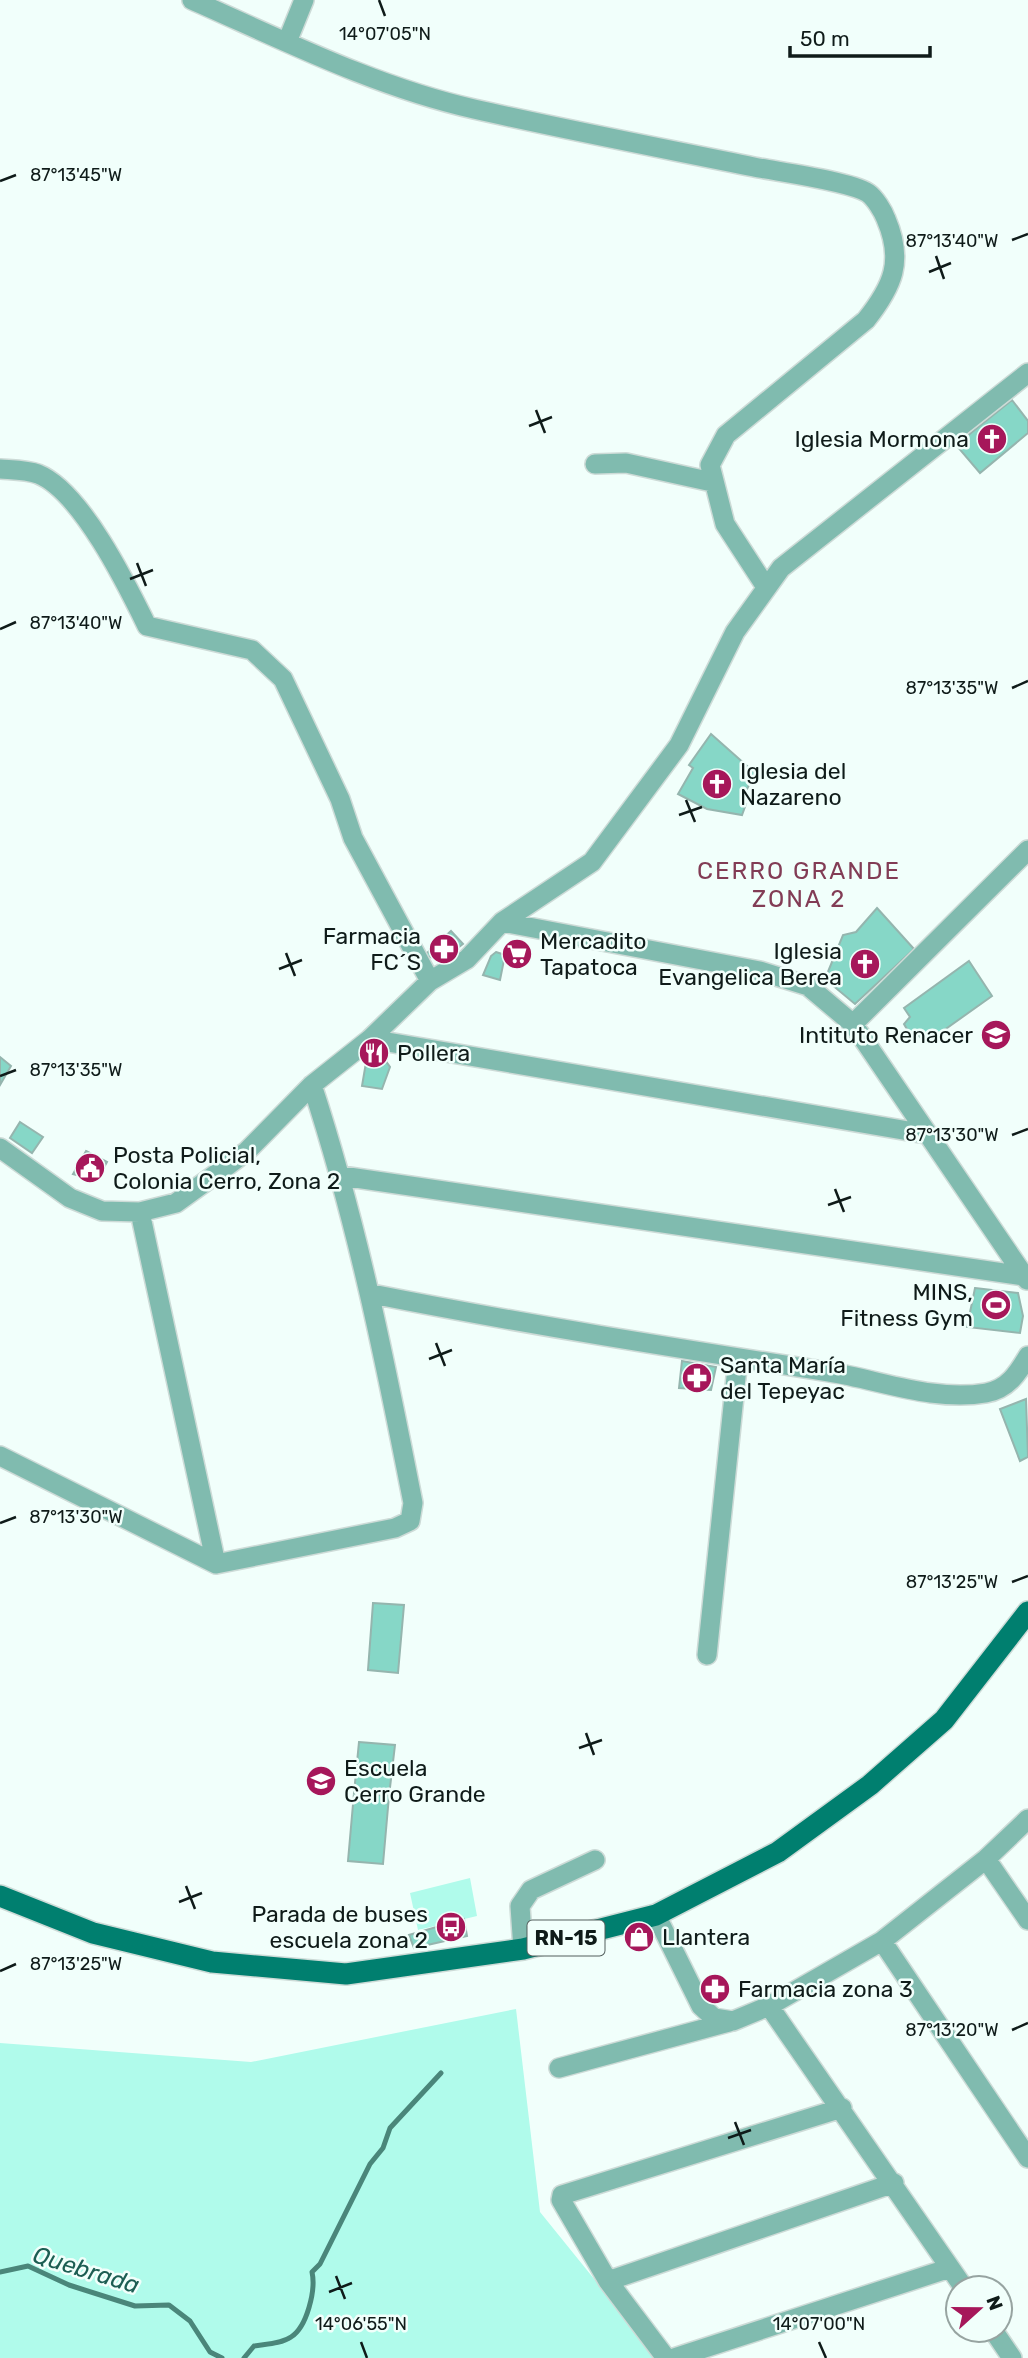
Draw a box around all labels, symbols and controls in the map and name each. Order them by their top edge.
scale bar [790,14,930,58]
text: 14°07'05"N [339,23,431,45]
text: 50 m [800,26,850,51]
text: 87°13'45"W [30,164,122,186]
text: 87°13'40"W [906,230,998,252]
church icon: Iglesia Mormona [975,422,1009,456]
place label: Iglesia Mormona [794,425,969,453]
text: 87°13'40"W [30,612,122,634]
text: 87°13'35"W [906,677,998,699]
place label: Iglesia del Nazareno [740,757,846,811]
church icon: Iglesia del Nazareno [700,767,734,801]
district label: CERRO GRANDE ZONA 2 [697,857,901,913]
place label: Farmacia FC´S [323,922,421,976]
place label: Mercadito Tapatoca [540,927,647,981]
pharmacy icon: Farmacia FC´S [427,932,461,966]
supermarket icon: Mercadito Tapatoca [500,937,534,971]
place label: Iglesia Evangelica Berea [658,937,842,991]
church icon: Iglesia Evangelica Berea [848,947,882,981]
school or university icon: Intituto Renacer [979,1018,1013,1052]
place label: Intituto Renacer [799,1021,973,1049]
restaurant icon: Pollera [357,1036,391,1070]
place label: Pollera [397,1039,470,1067]
text: 87°13'35"W [30,1059,122,1081]
text: 87°13'30"W [905,1124,999,1146]
place label: Posta Policial, Colonia Cerro, Zona 2 [113,1141,340,1195]
public building icon: Posta Policial, Colonia Cerro, Zona 2 [73,1151,107,1185]
place label: MINS, Fitness Gym [840,1278,973,1332]
sports icon: MINS, Fitness Gym [979,1288,1013,1322]
place label: Santa María del Tepeyac [720,1351,846,1405]
pharmacy icon: Santa María del Tepeyac [680,1361,714,1395]
text: 87°13'30"W [29,1506,123,1528]
text: 87°13'25"W [906,1571,998,1593]
place label: Escuela Cerro Grande [344,1754,486,1808]
school or university icon: Escuela Cerro Grande [304,1764,338,1798]
place label: Parada de buses escuela zona 2 [251,1900,428,1954]
bus stop icon: Parada de buses escuela zona 2 [434,1910,468,1944]
road number: RN-15 [528,1920,604,1955]
shop icon: Llantera [622,1920,656,1954]
place label: Llantera [662,1923,750,1951]
text: 87°13'25"W [30,1953,122,1975]
pharmacy icon: Farmacia zona 3 [698,1972,732,2006]
place label: Farmacia zona 3 [738,1975,913,2003]
text: 87°13'20"W [905,2019,999,2041]
water label: Quebrada [29,2241,143,2299]
north arrow [944,2274,1014,2344]
text: N [981,2293,1008,2314]
text: 14°06'55"N [315,2313,407,2335]
text: 14°07'00"N [773,2313,865,2335]

